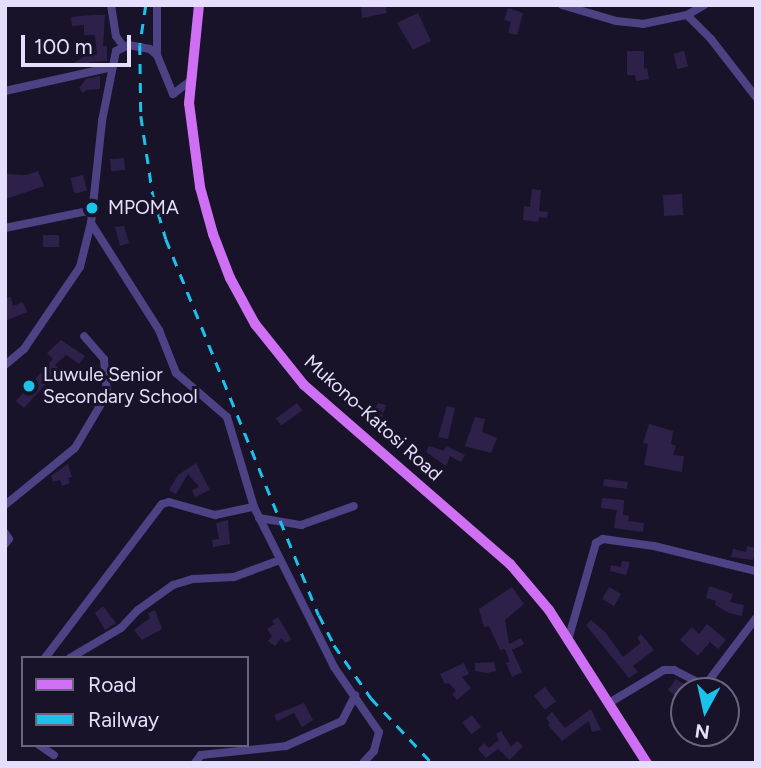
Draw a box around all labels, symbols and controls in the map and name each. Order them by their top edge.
scale bar [24,21,135,65]
text: 100 m [34,34,93,59]
place label: MPOMA [108,197,179,219]
marker: MPOMA [82,198,102,218]
street label: Mukono-Katosi Road [300,350,446,486]
place label: Luwule Senior Secondary School [43,364,198,408]
marker: Luwule Senior Secondary School [21,378,37,394]
legend [21,656,248,747]
text: Road [88,672,136,697]
north arrow [670,677,740,747]
text: Railway [88,707,159,732]
text: N [693,719,711,744]

